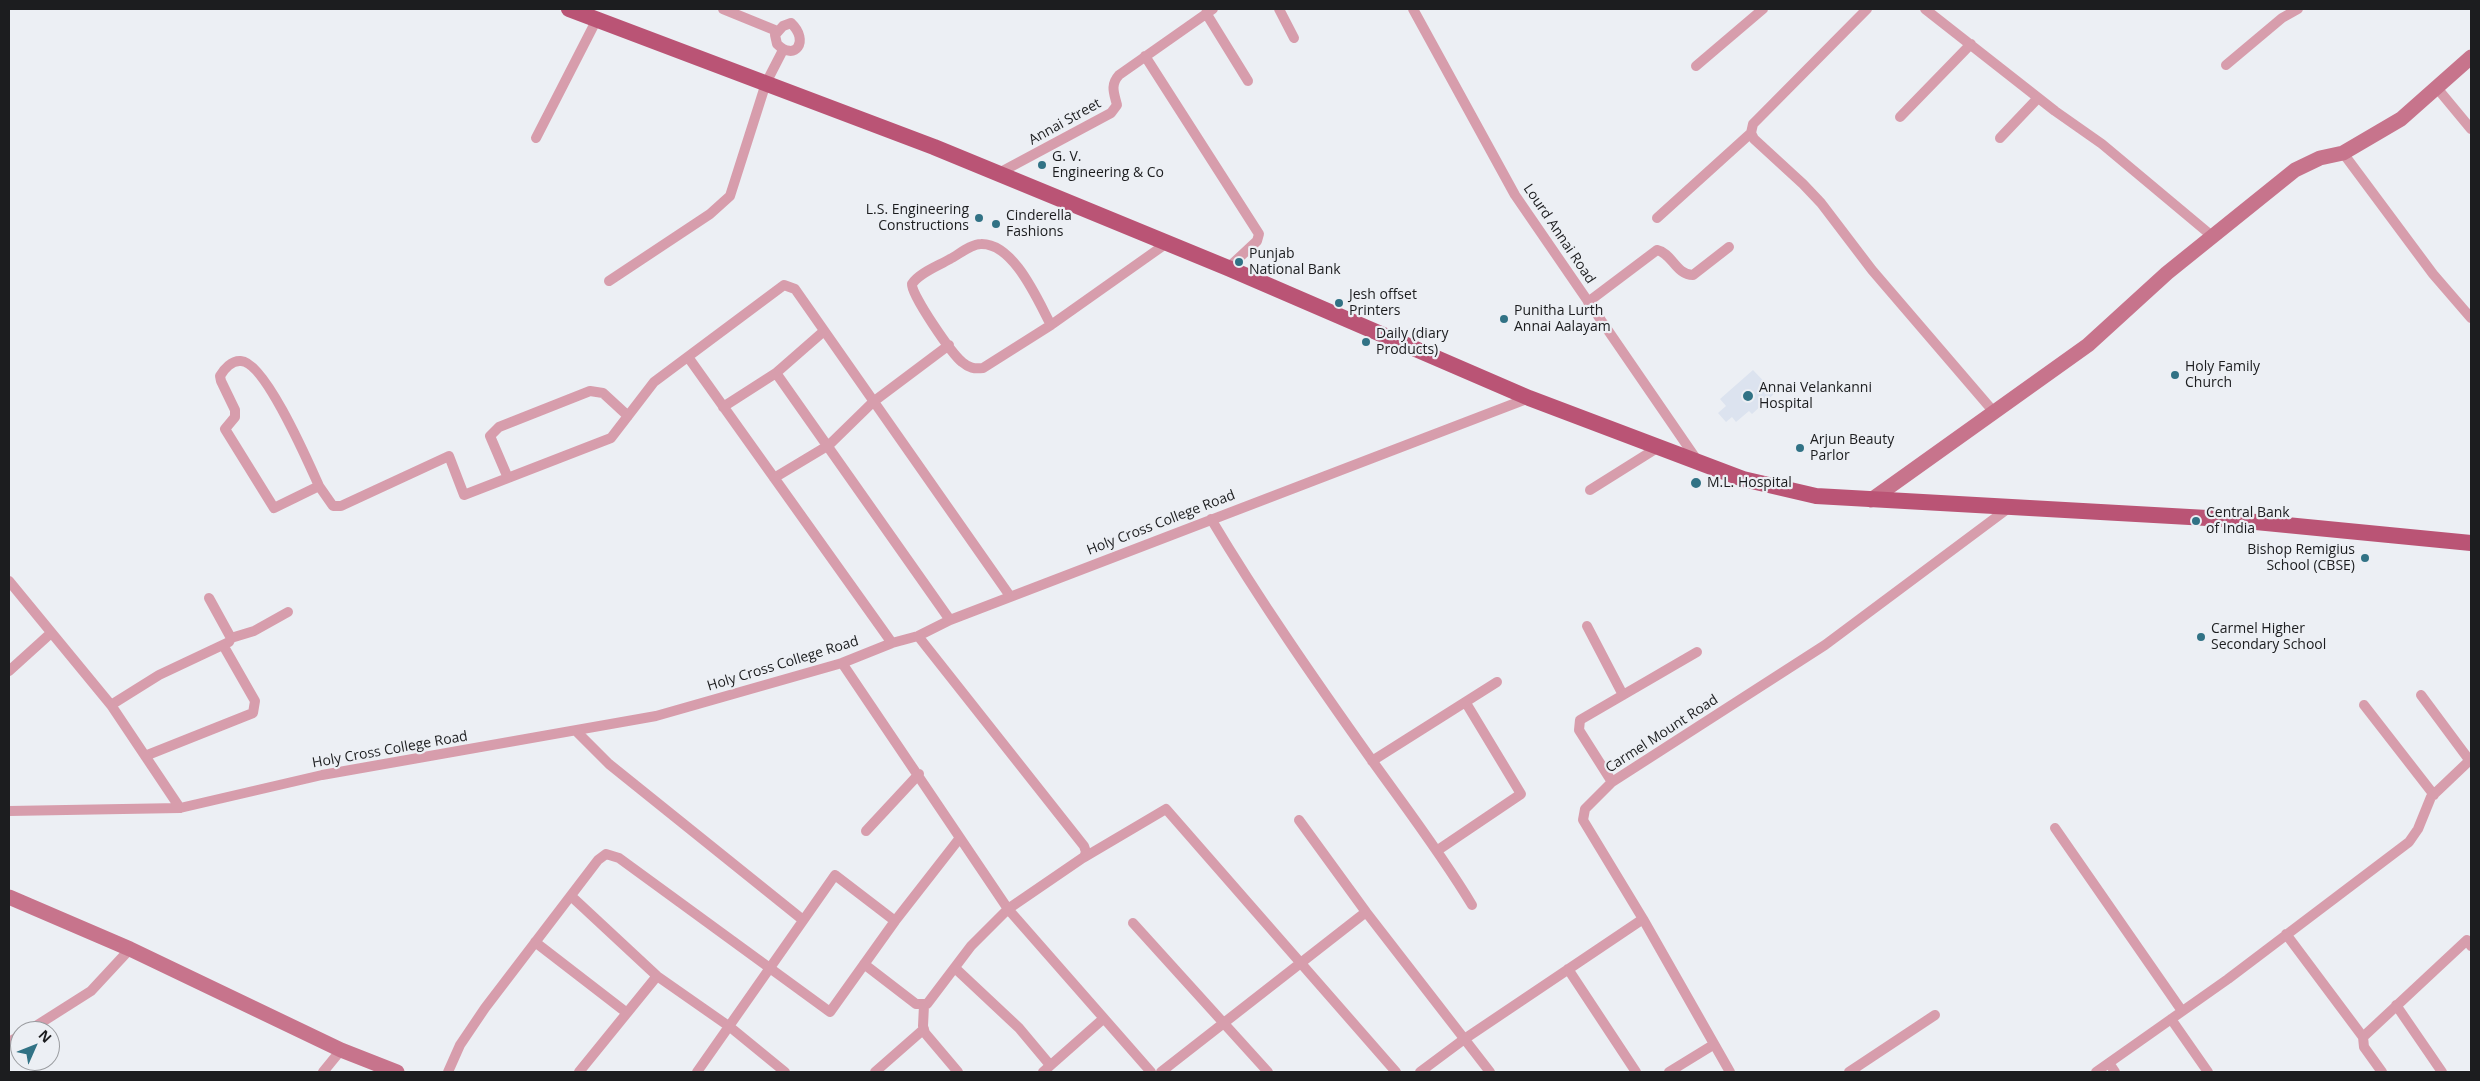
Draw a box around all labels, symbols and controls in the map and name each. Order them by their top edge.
street label: Annai Street [1026,95,1104,149]
place label: G. V. Engineering & Co [1052,149,1164,182]
marker: G. V. Engineering & Co [1036,159,1048,171]
street label: Lourd Annai Road [1519,181,1599,287]
place label: L.S. Engineering Constructions [866,202,969,234]
place label: Cinderella Fashions [1006,208,1072,240]
marker: L.S. Engineering Constructions [973,212,985,224]
marker: Cinderella Fashions [990,218,1002,230]
place label: Punjab National Bank [1249,246,1341,278]
marker: Punjab National Bank [1233,256,1245,268]
place label: Jesh offset Printers [1349,287,1417,320]
marker: Jesh offset Printers [1333,297,1345,309]
place label: Punitha Lurth Annai Aalayam [1514,303,1611,336]
marker: Punitha Lurth Annai Aalayam [1498,313,1510,325]
place label: Daily (diary Products) [1376,326,1448,358]
marker: Daily (diary Products) [1360,336,1372,348]
place label: Holy Family Church [2185,359,2260,392]
marker: Holy Family Church [2169,369,2181,381]
place label: Annai Velankanni Hospital [1759,380,1872,412]
marker: Annai Velankanni Hospital [1741,389,1755,403]
place label: Arjun Beauty Parlor [1810,432,1894,464]
marker: Arjun Beauty Parlor [1794,442,1806,454]
place label: M.L. Hospital [1707,475,1792,491]
marker: M.L. Hospital [1689,476,1703,490]
street label: Holy Cross College Road [1084,487,1238,559]
place label: Central Bank of India [2206,505,2290,538]
marker: Central Bank of India [2190,515,2202,527]
place label: Bishop Remigius School (CBSE) [2247,542,2355,574]
marker: Bishop Remigius School (CBSE) [2359,552,2371,564]
place label: Carmel Higher Secondary School [2211,621,2326,654]
marker: Carmel Higher Secondary School [2195,631,2207,643]
street label: Holy Cross College Road [705,633,861,695]
street label: Carmel Mount Road [1603,691,1721,777]
street label: Holy Cross College Road [311,728,469,772]
north arrow [10,1021,60,1071]
text: N [35,1025,56,1047]

